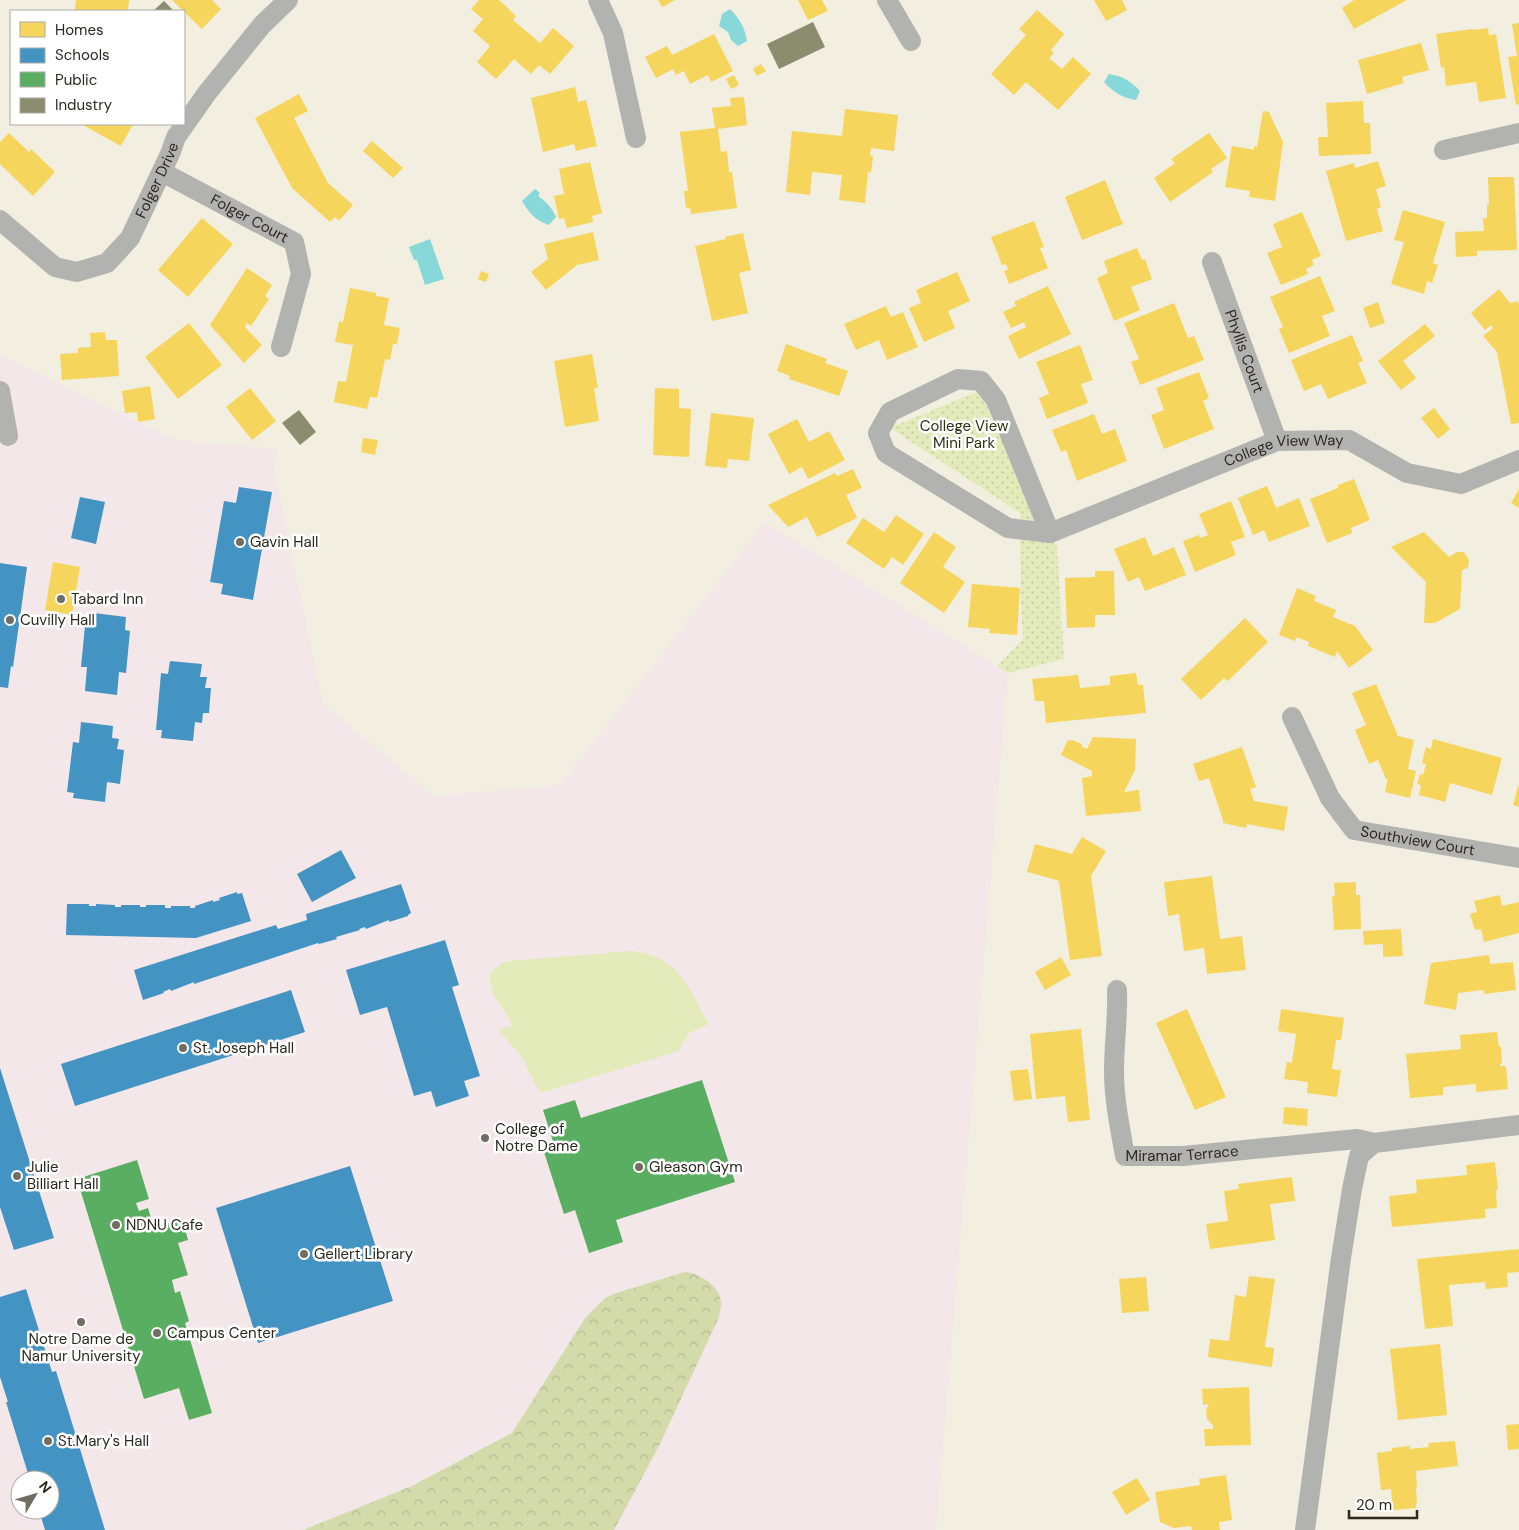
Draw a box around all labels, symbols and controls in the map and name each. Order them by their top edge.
legend [10,10,185,125]
text: Homes [55,20,104,40]
text: Schools [55,45,110,65]
text: Public [55,70,97,90]
text: Industry [55,95,113,115]
street label: Folger Drive [131,140,183,222]
street label: Folger Court [207,189,292,247]
street label: Phyllis Court [1220,307,1269,396]
park label: College View Mini Park [920,416,1009,453]
street label: College View Way [1221,430,1344,471]
place label: Gavin Hall [250,532,318,552]
marker: Gavin Hall [234,536,246,548]
place label: Tabard Inn [71,589,143,609]
marker: Tabard Inn [55,593,67,605]
place label: Cuvilly Hall [20,610,95,630]
marker: Cuvilly Hall [4,614,16,626]
street label: Southview Court [1359,821,1476,860]
place label: St. Joseph Hall [193,1038,294,1058]
marker: St. Joseph Hall [177,1042,189,1054]
place label: College of Notre Dame [495,1119,578,1156]
marker: College of Notre Dame [479,1132,491,1144]
street label: Miramar Terrace [1126,1141,1239,1166]
place label: Julie Billiart Hall [27,1157,99,1194]
place label: Gleason Gym [649,1157,743,1177]
marker: Gleason Gym [633,1161,645,1173]
marker: Julie Billiart Hall [11,1170,23,1182]
place label: NDNU Cafe [126,1215,203,1235]
marker: NDNU Cafe [110,1219,122,1231]
place label: Gellert Library [314,1244,414,1264]
marker: Gellert Library [298,1248,310,1260]
marker: Notre Dame de Namur University [75,1316,87,1328]
place label: Campus Center [167,1323,277,1343]
marker: Campus Center [151,1327,163,1339]
place label: Notre Dame de Namur University [21,1329,141,1366]
place label: St.Mary's Hall [58,1431,149,1451]
marker: St.Mary's Hall [42,1435,54,1447]
north arrow [10,1470,60,1520]
text: N [35,1477,55,1497]
scale bar [1349,1488,1416,1520]
text: 20 m [1356,1495,1392,1515]

